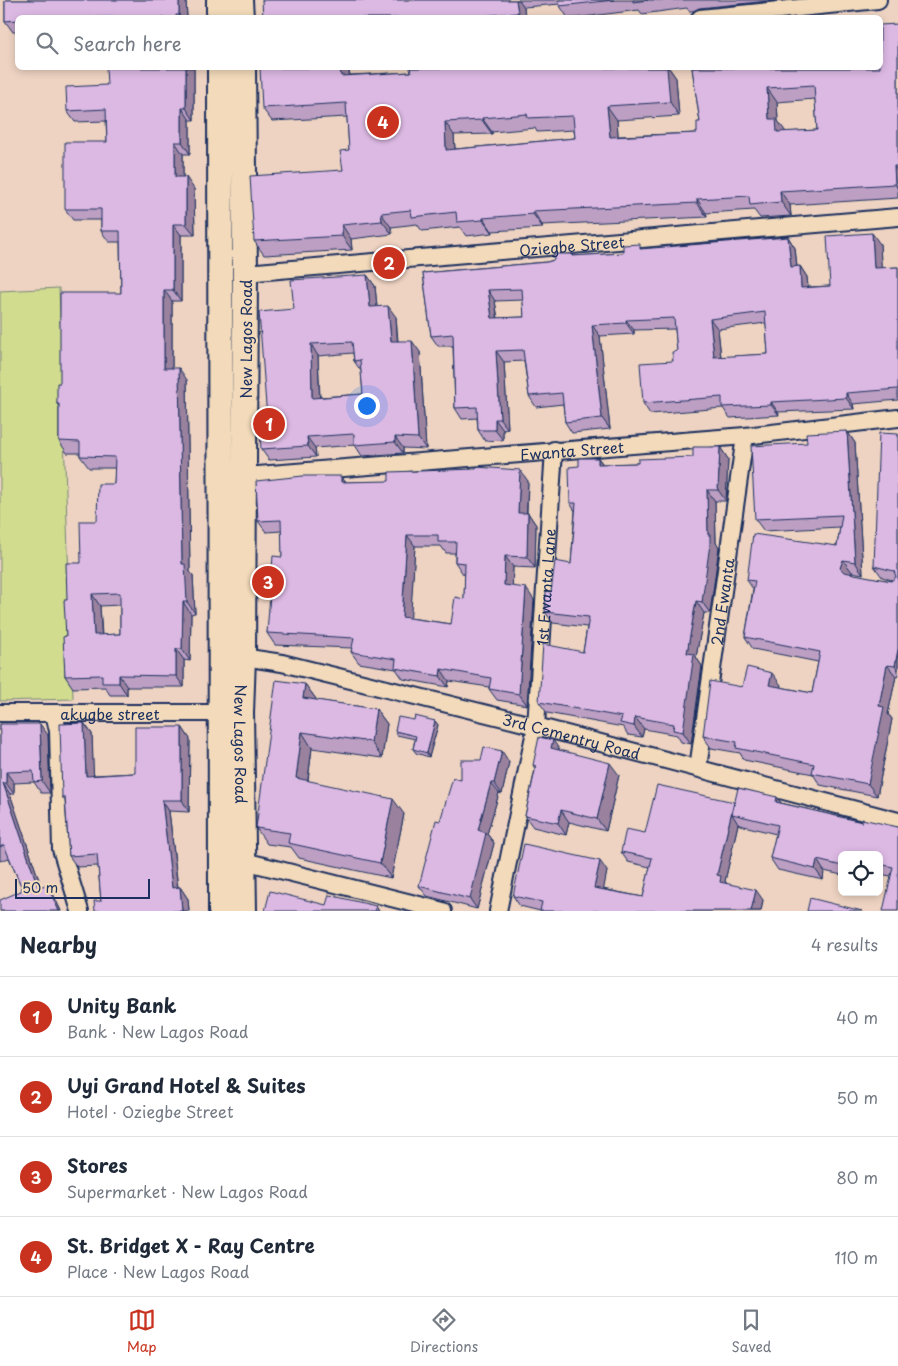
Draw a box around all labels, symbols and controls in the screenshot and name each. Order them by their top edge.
search box [15,15,883,70]
icon: search [33,29,61,57]
text: Search here [73,29,182,57]
pin: 4 [367,103,399,141]
street label: Oziegbe Street [518,229,626,261]
pin: 2 [373,244,405,282]
street label: New Lagos Road [234,279,257,399]
your location [354,393,380,419]
pin: 1 [253,405,285,443]
street label: Ewanta Street [519,434,625,465]
street label: 1st Ewanta Lane [530,527,560,647]
street label: 2nd Ewanta [704,556,739,647]
pin: 3 [252,563,284,601]
street label: New Lagos Road [229,684,254,804]
street label: akugbe street [60,702,160,725]
street label: 3rd Cementry Road [500,707,643,765]
map controls [838,851,883,896]
button: locate [838,851,883,896]
scale bar [15,876,150,899]
text: 50 m [22,877,58,898]
text: Nearby [20,928,97,960]
text: 4 results [811,932,878,956]
text: Unity Bank [67,991,177,1019]
text: 1 [32,1005,40,1029]
text: 40 m [836,1005,878,1029]
text: Bank · New Lagos Road [67,1019,248,1043]
text: Uyi Grand Hotel & Suites [67,1071,306,1099]
text: 2 [30,1085,42,1109]
text: 50 m [837,1085,878,1109]
text: Hotel · Oziegbe Street [67,1099,234,1123]
text: Stores [67,1151,128,1179]
text: 3 [31,1165,41,1189]
text: 80 m [836,1165,878,1189]
text: Supermarket · New Lagos Road [67,1179,308,1203]
text: St. Bridget X - Ray Centre [67,1231,315,1259]
text: 4 [31,1245,41,1269]
text: 110 m [835,1245,878,1269]
text: Place · New Lagos Road [67,1259,249,1283]
tab: Map [127,1306,157,1357]
tab: Directions [410,1306,478,1357]
tab: Saved [732,1306,771,1357]

